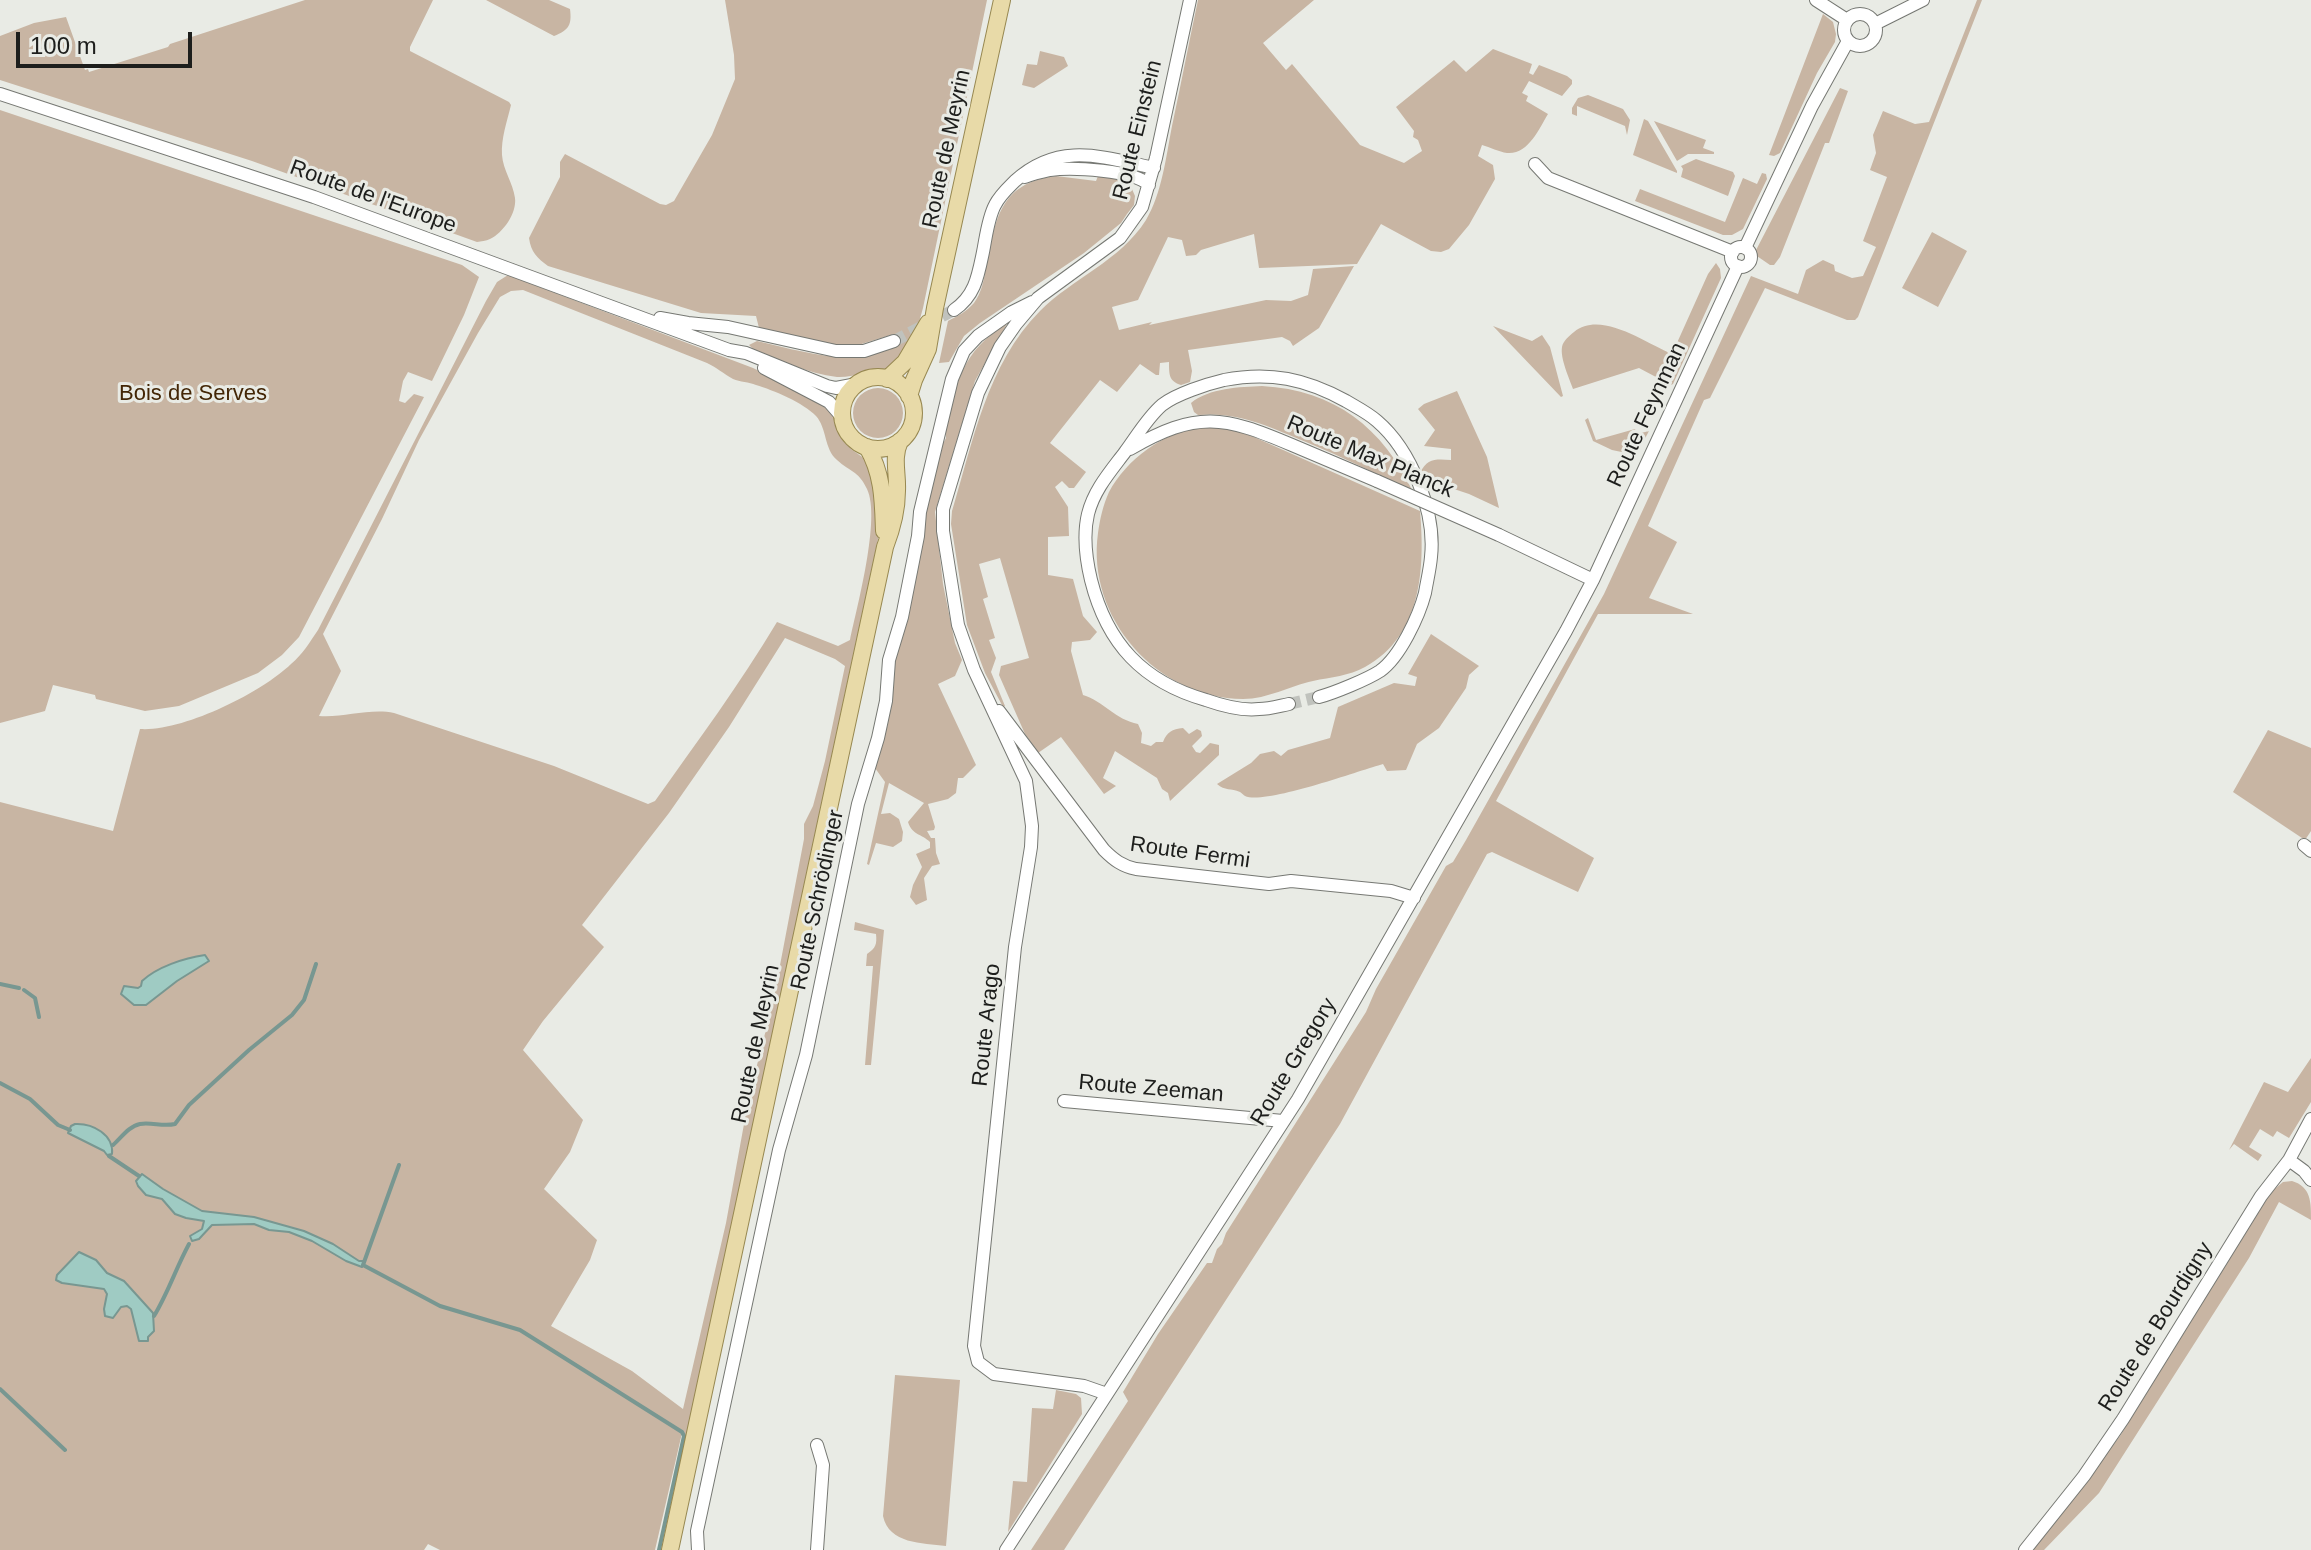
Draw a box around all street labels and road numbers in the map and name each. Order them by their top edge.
street label: Route Einstein [1108,57,1168,203]
street label: Route de Meyrin [917,67,977,231]
street label: Route de l'Europe [286,155,460,239]
street label: Route Feynman [1602,338,1692,492]
street label: Route Max Planck [1283,410,1457,504]
street label: Route Schrödinger [786,808,850,992]
street label: Route Fermi [1128,832,1252,874]
street label: Route de Meyrin [726,962,786,1126]
street label: Route Arago [967,962,1007,1088]
street label: Route Gregory [1246,993,1342,1131]
street label: Route Zeeman [1077,1070,1225,1108]
street label: Route de Bourdigny [2093,1238,2219,1416]

